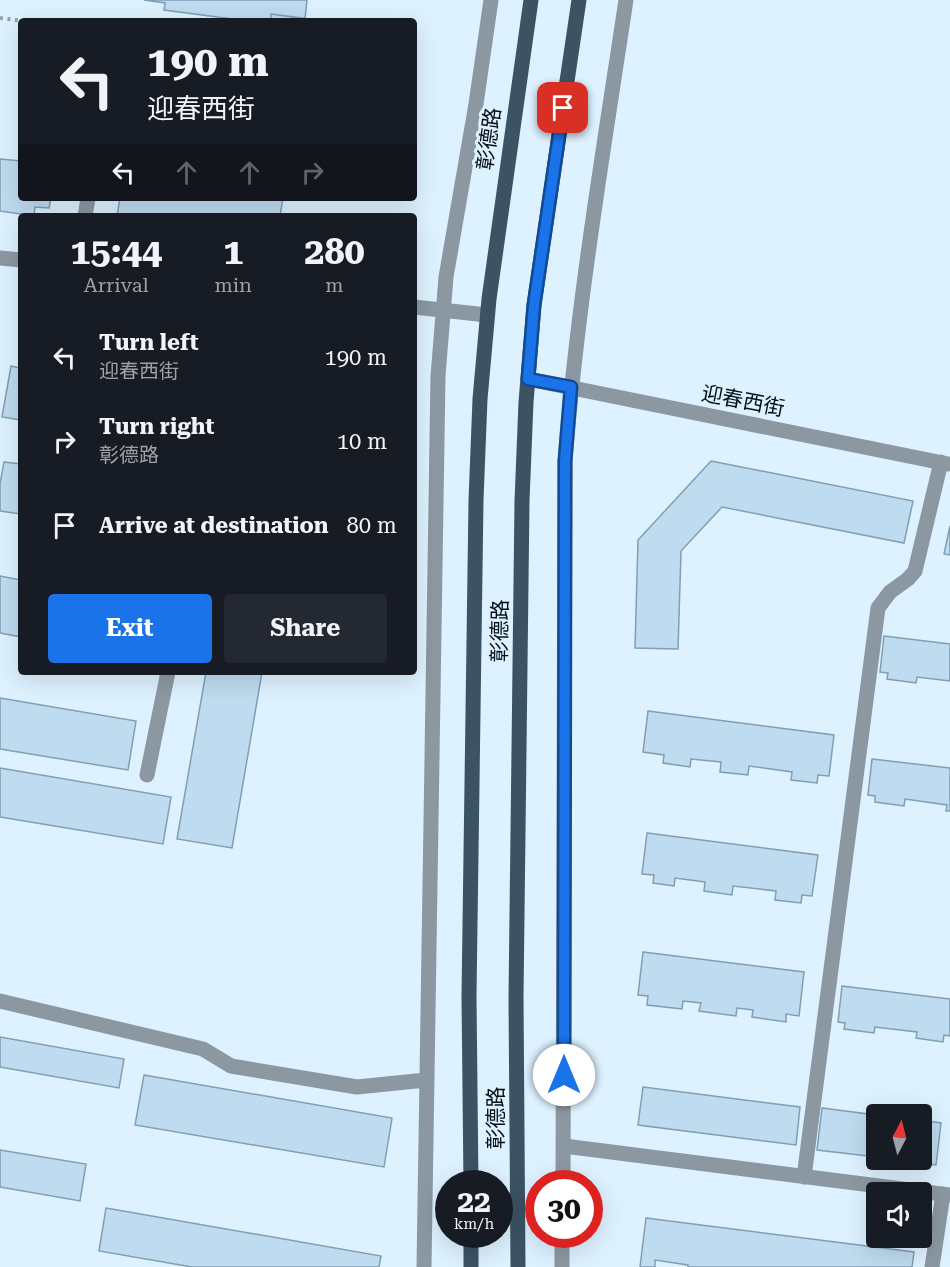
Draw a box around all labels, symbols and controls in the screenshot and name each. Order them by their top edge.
text: 190 m [147,37,269,86]
icon: left [48,42,126,120]
pin [537,82,588,133]
icon: arrive [546,91,579,124]
text: 迎春西街 [147,93,255,125]
street label: 彰德路 [473,106,505,172]
icon: left [107,156,140,189]
icon: ahead [170,156,203,189]
icon: ahead [233,156,266,189]
icon: right [296,156,329,189]
text: 15:44 [70,231,162,273]
text: 1 [223,231,243,273]
text: 280 [304,231,365,273]
text: Arrival [84,273,149,297]
text: min [214,273,252,297]
text: m [325,273,344,297]
text: Turn left [99,330,199,355]
icon: left [48,341,81,374]
text: 190 m [324,345,387,370]
text: 迎春西街 [99,359,179,383]
street label: 迎春西街 [699,381,787,421]
text: Turn right [99,414,214,439]
icon: right [48,425,81,458]
text: 10 m [337,429,387,454]
text: 彰德路 [99,443,159,467]
icon: arrive [48,509,81,542]
text: Arrive at destination [99,513,328,538]
text: 80 m [346,513,397,538]
button: Exit [48,594,212,663]
button: Share [224,594,387,663]
street label: 彰德路 [487,599,513,663]
position arrow [532,1043,596,1107]
street label: 彰德路 [484,1087,508,1150]
north arrow [866,1104,932,1170]
map controls [866,1104,932,1248]
speed limit sign: 30 [525,1170,603,1248]
button: sound [866,1182,932,1248]
text: 22 [457,1184,491,1219]
text: km/h [454,1215,494,1233]

